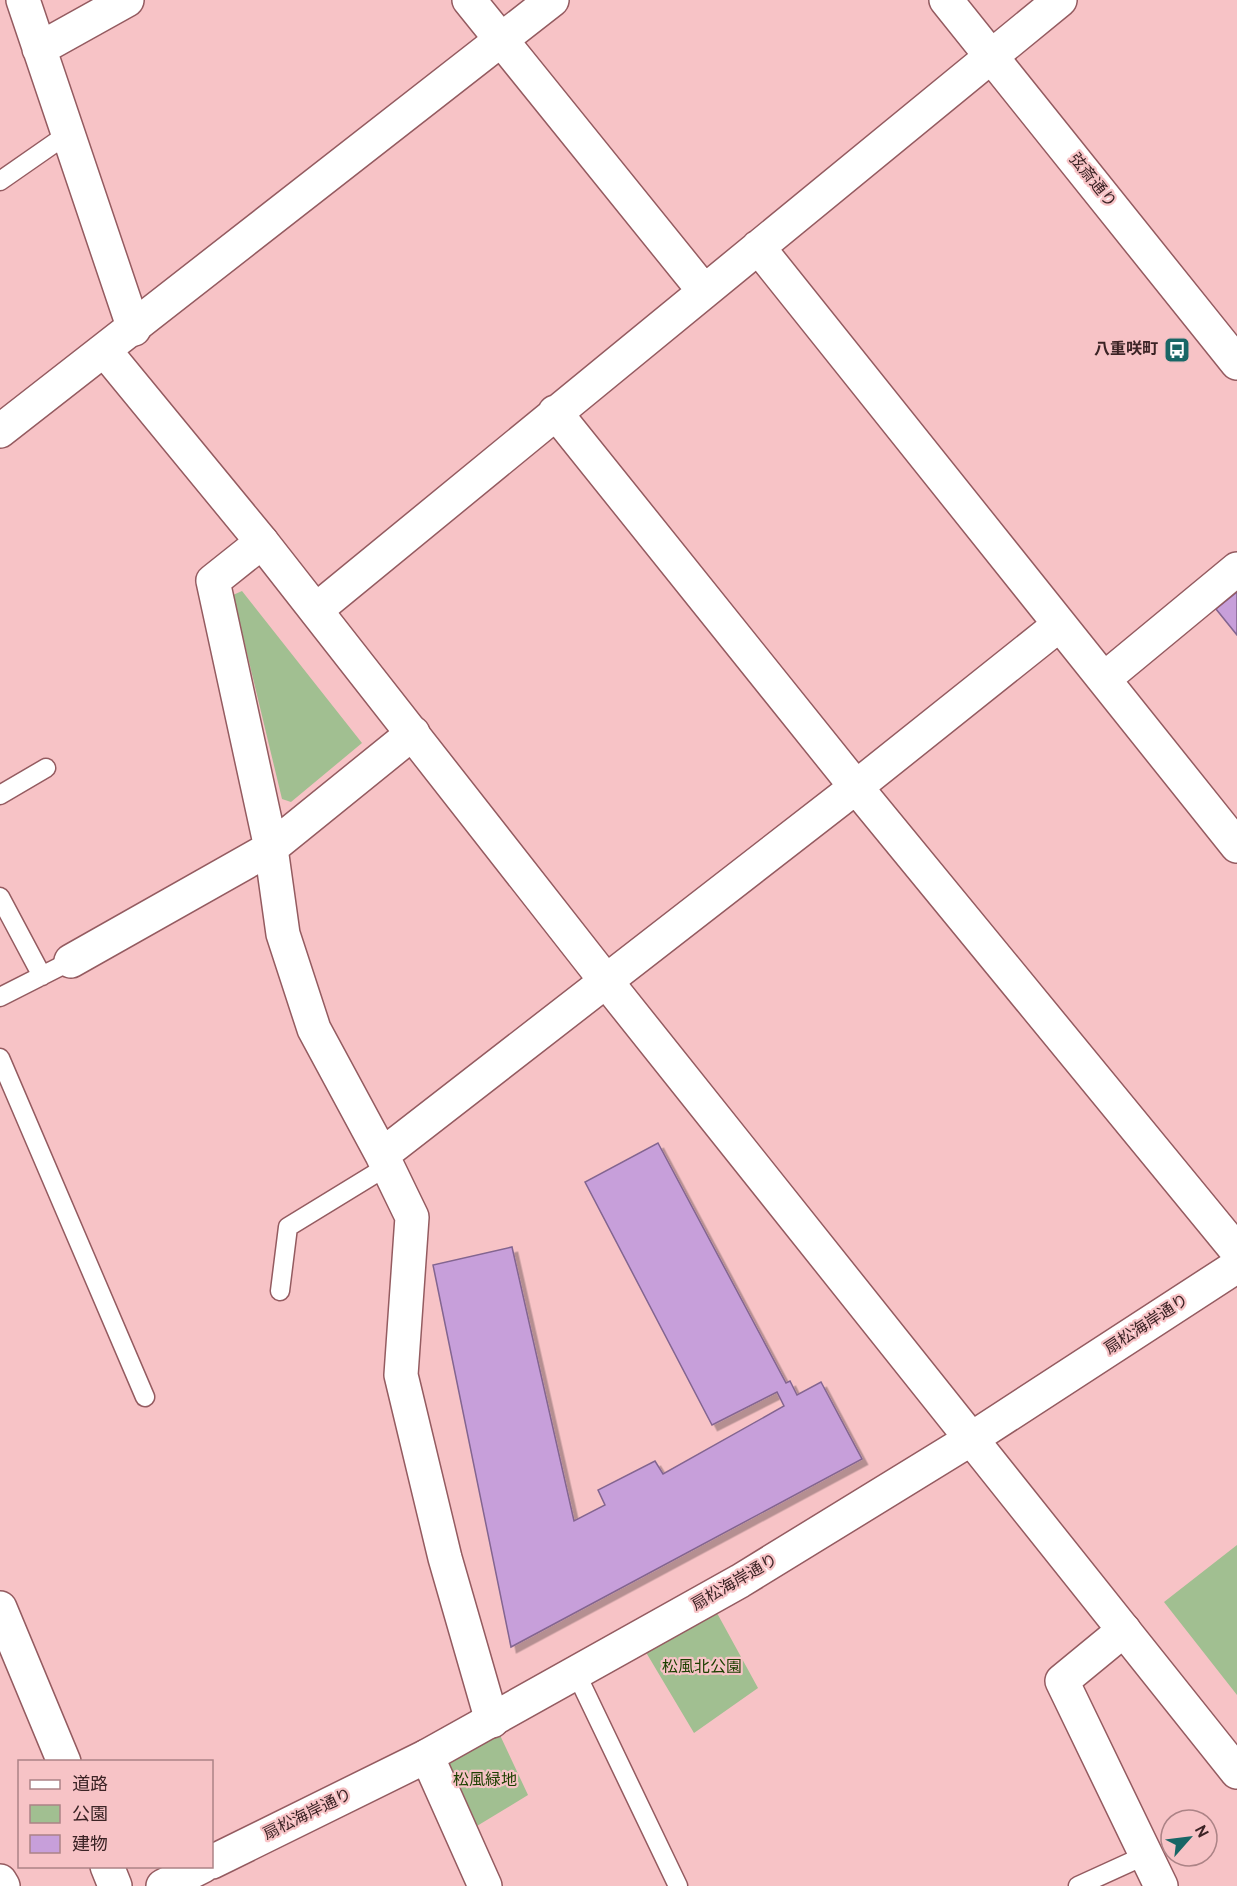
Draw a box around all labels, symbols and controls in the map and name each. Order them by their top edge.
street label: 弦斎通り [1064,150,1120,212]
bus stop icon: 八重咲町 [1162,335,1192,365]
place label: 八重咲町 [1094,340,1158,360]
street label: 扇松海岸通り [1101,1290,1193,1360]
street label: 扇松海岸通り [688,1550,782,1616]
park label: 松風北公園 [662,1658,742,1678]
legend [18,1760,213,1868]
park label: 松風緑地 [453,1771,517,1791]
text: 道路 [72,1774,108,1797]
street label: 扇松海岸通り [260,1785,356,1845]
text: 公園 [72,1804,108,1827]
north arrow [1159,1808,1219,1868]
text: N [1189,1822,1212,1842]
text: 建物 [72,1834,108,1857]

